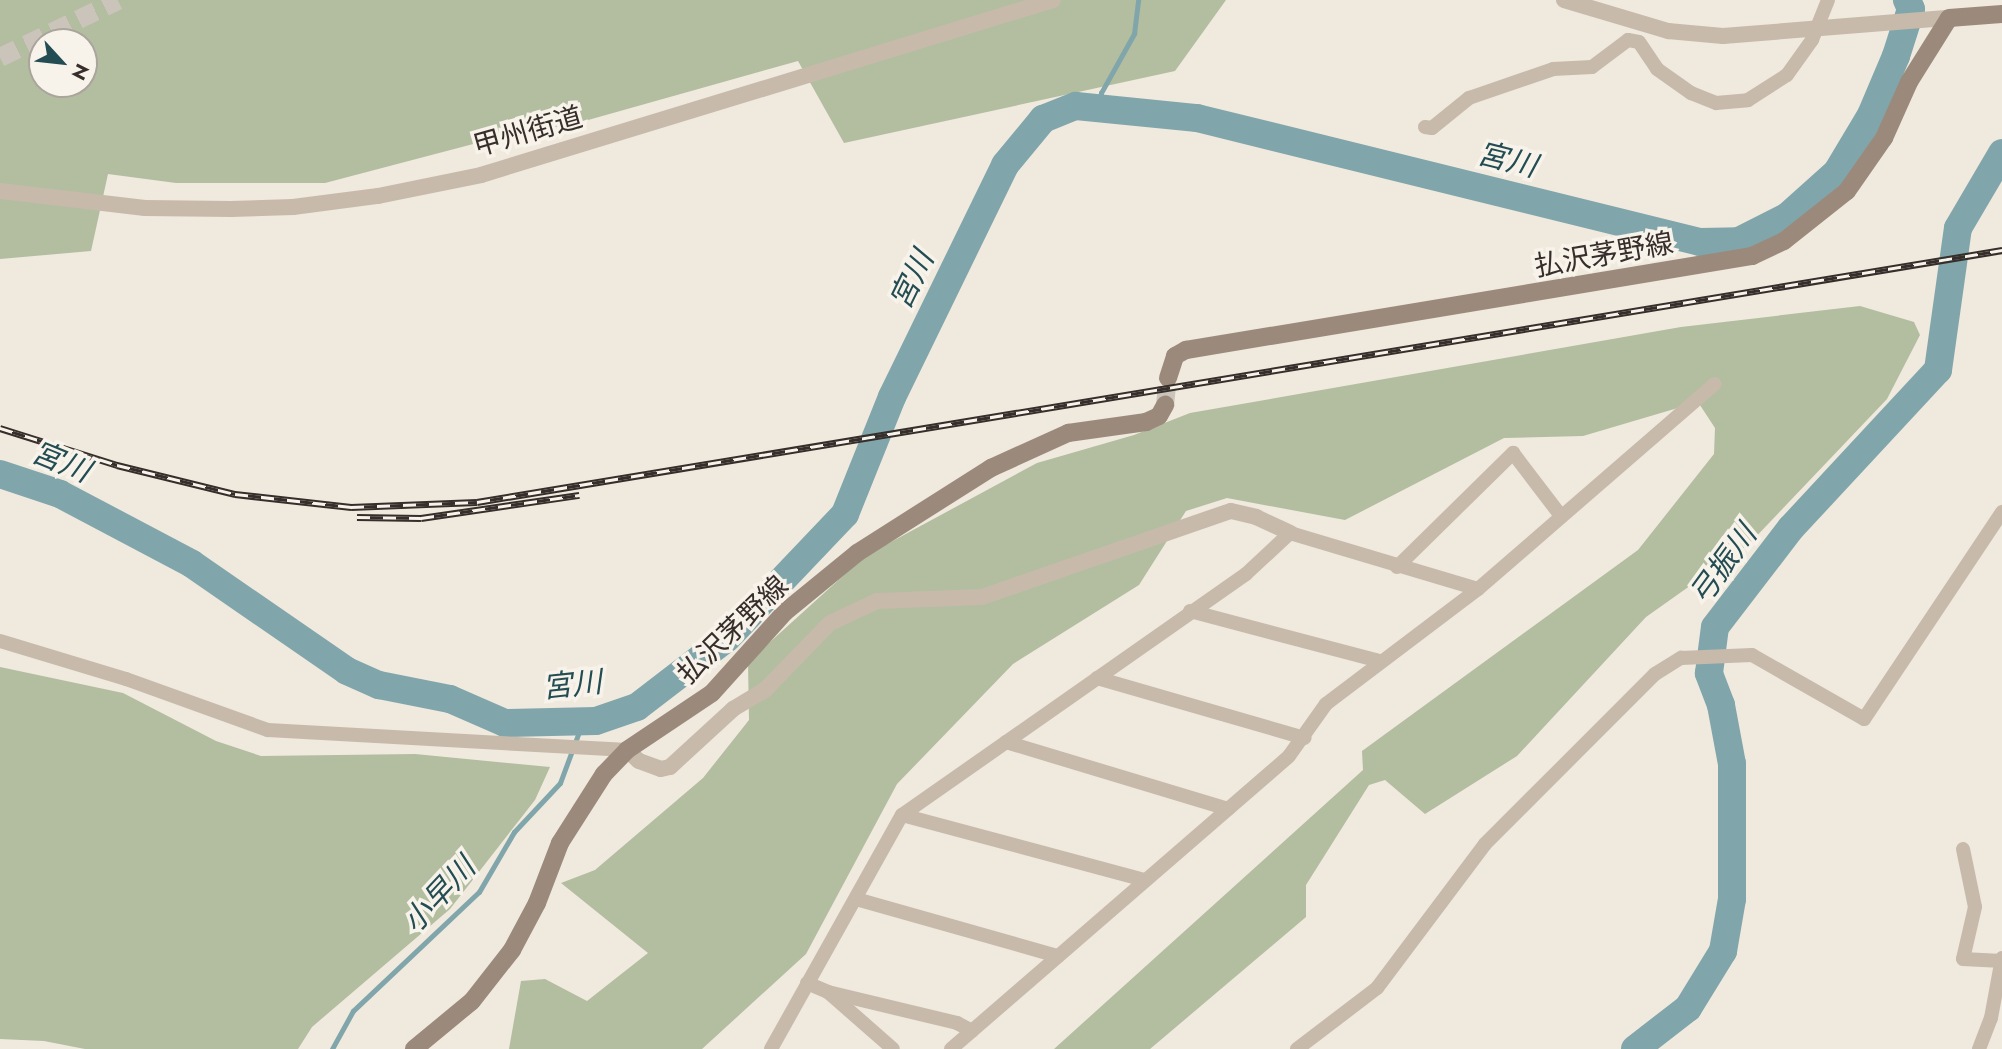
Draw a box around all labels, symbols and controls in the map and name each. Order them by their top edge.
north arrow [28,28,98,98]
text: N [65,59,96,85]
street label: 甲州街道 [470,100,586,164]
water label: 宮川 [1474,135,1540,185]
street label: 払沢茅野線 [1532,226,1676,284]
water label: 宮川 [883,245,941,315]
water label: 宮川 [26,434,96,490]
water label: 弓振川 [1682,518,1764,612]
street label: 払沢茅野線 [671,569,795,691]
water label: 宮川 [540,664,604,706]
water label: 小早川 [395,850,483,940]

